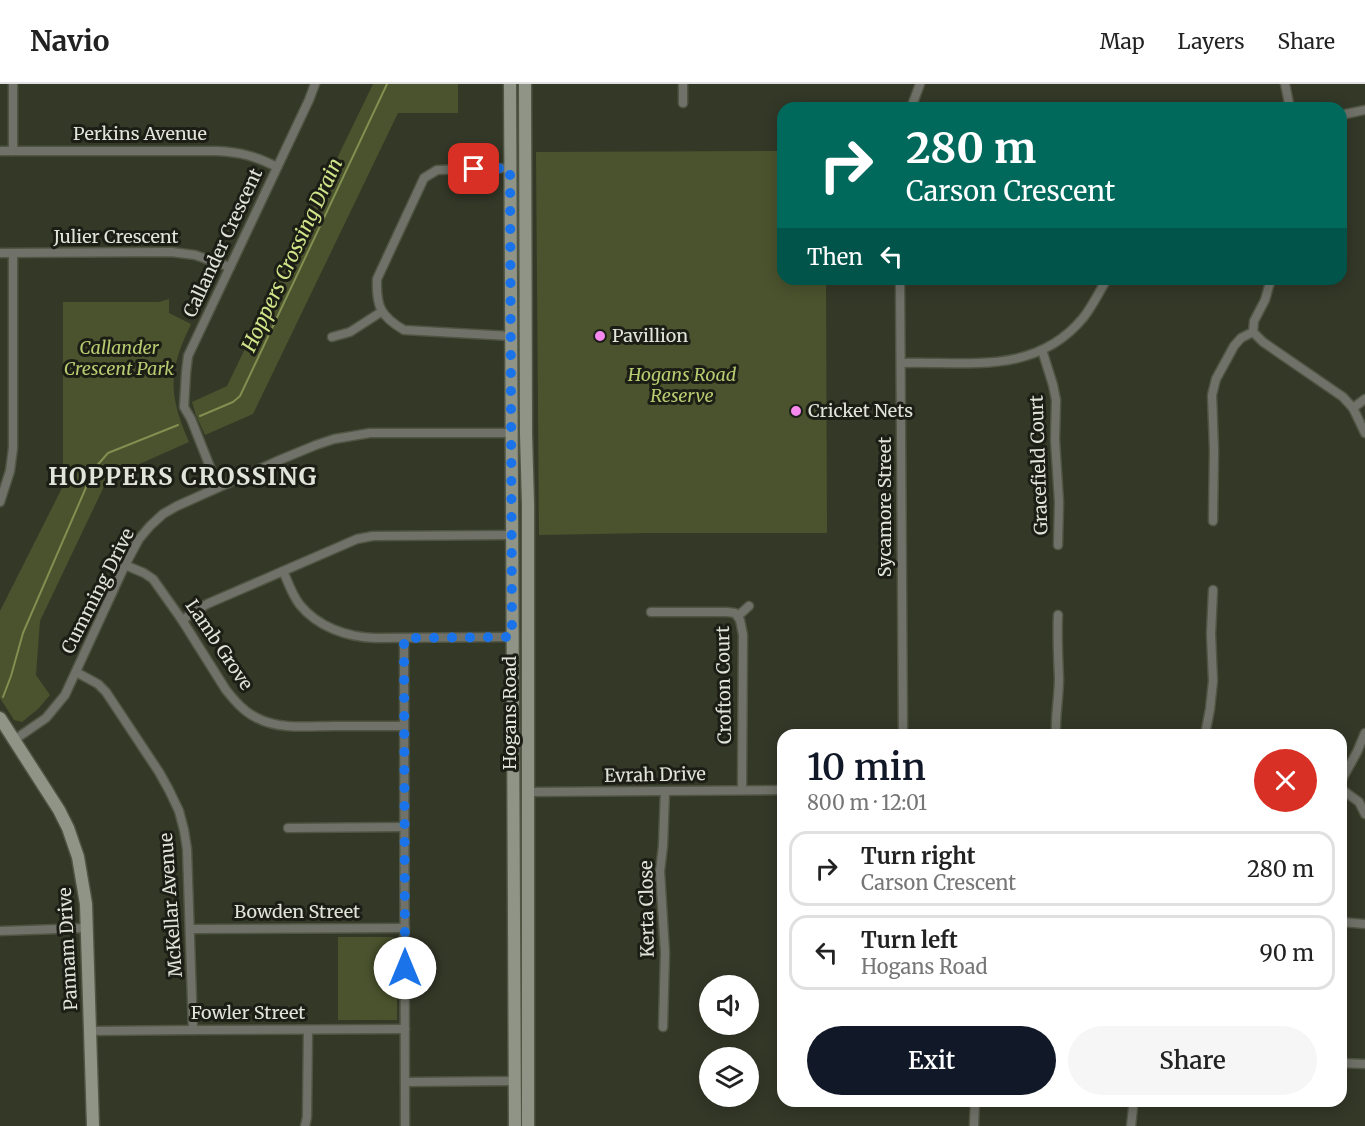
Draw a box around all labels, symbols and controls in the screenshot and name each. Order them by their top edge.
text: Navio [30,23,110,59]
text: Map [1100,28,1145,55]
text: Layers [1178,28,1245,55]
text: Share [1278,28,1335,55]
street label: Perkins Avenue [73,122,207,145]
text: 280 m [906,122,1036,174]
icon: right [807,126,885,204]
pin [448,143,499,194]
icon: arrive [457,152,490,185]
water label: Hoppers Crossing Drain [235,154,347,357]
street label: Callander Crescent [178,165,267,321]
text: Carson Crescent [906,174,1115,208]
street label: Julier Crescent [53,225,178,248]
icon: left [875,240,908,273]
text: Then [807,243,863,271]
place label: Pavillion [612,324,688,347]
marker: Pavillion [593,329,607,343]
park label: Callander Crescent Park [64,336,174,380]
park label: Hogans Road Reserve [627,363,737,407]
street label: Gracefield Court [1025,395,1052,535]
place label: Cricket Nets [808,399,913,422]
marker: Cricket Nets [789,404,803,418]
street label: Sycamore Street [873,437,896,577]
district label: HOPPERS CROSSING [48,461,318,492]
street label: Cumming Drive [56,524,139,657]
street label: Lamb Grove [181,595,258,694]
street label: Crofton Court [711,626,736,744]
street label: Hogans Road [498,656,521,770]
text: 10 min [807,745,926,790]
button: close [1254,749,1317,812]
street label: Evrah Drive [604,762,706,787]
text: 800 m · 12:01 [807,790,927,815]
street label: McKellar Avenue [154,832,187,978]
text: Turn right [861,842,975,870]
icon: right [810,852,843,885]
text: 280 m [1247,855,1314,883]
street label: Kerta Close [634,860,659,958]
text: Carson Crescent [861,870,1016,895]
street label: Pannam Drive [53,887,82,1011]
street label: Bowden Street [234,900,360,923]
text: Turn left [861,926,958,954]
position arrow [373,936,437,1000]
icon: left [810,936,843,969]
text: 90 m [1259,939,1314,967]
text: Hogans Road [861,954,988,979]
map controls [699,975,759,1107]
button: sound [699,975,759,1035]
street label: Fowler Street [191,1001,305,1024]
button: Exit [807,1026,1056,1095]
button: Share [1068,1026,1317,1095]
button: layers [699,1047,759,1107]

